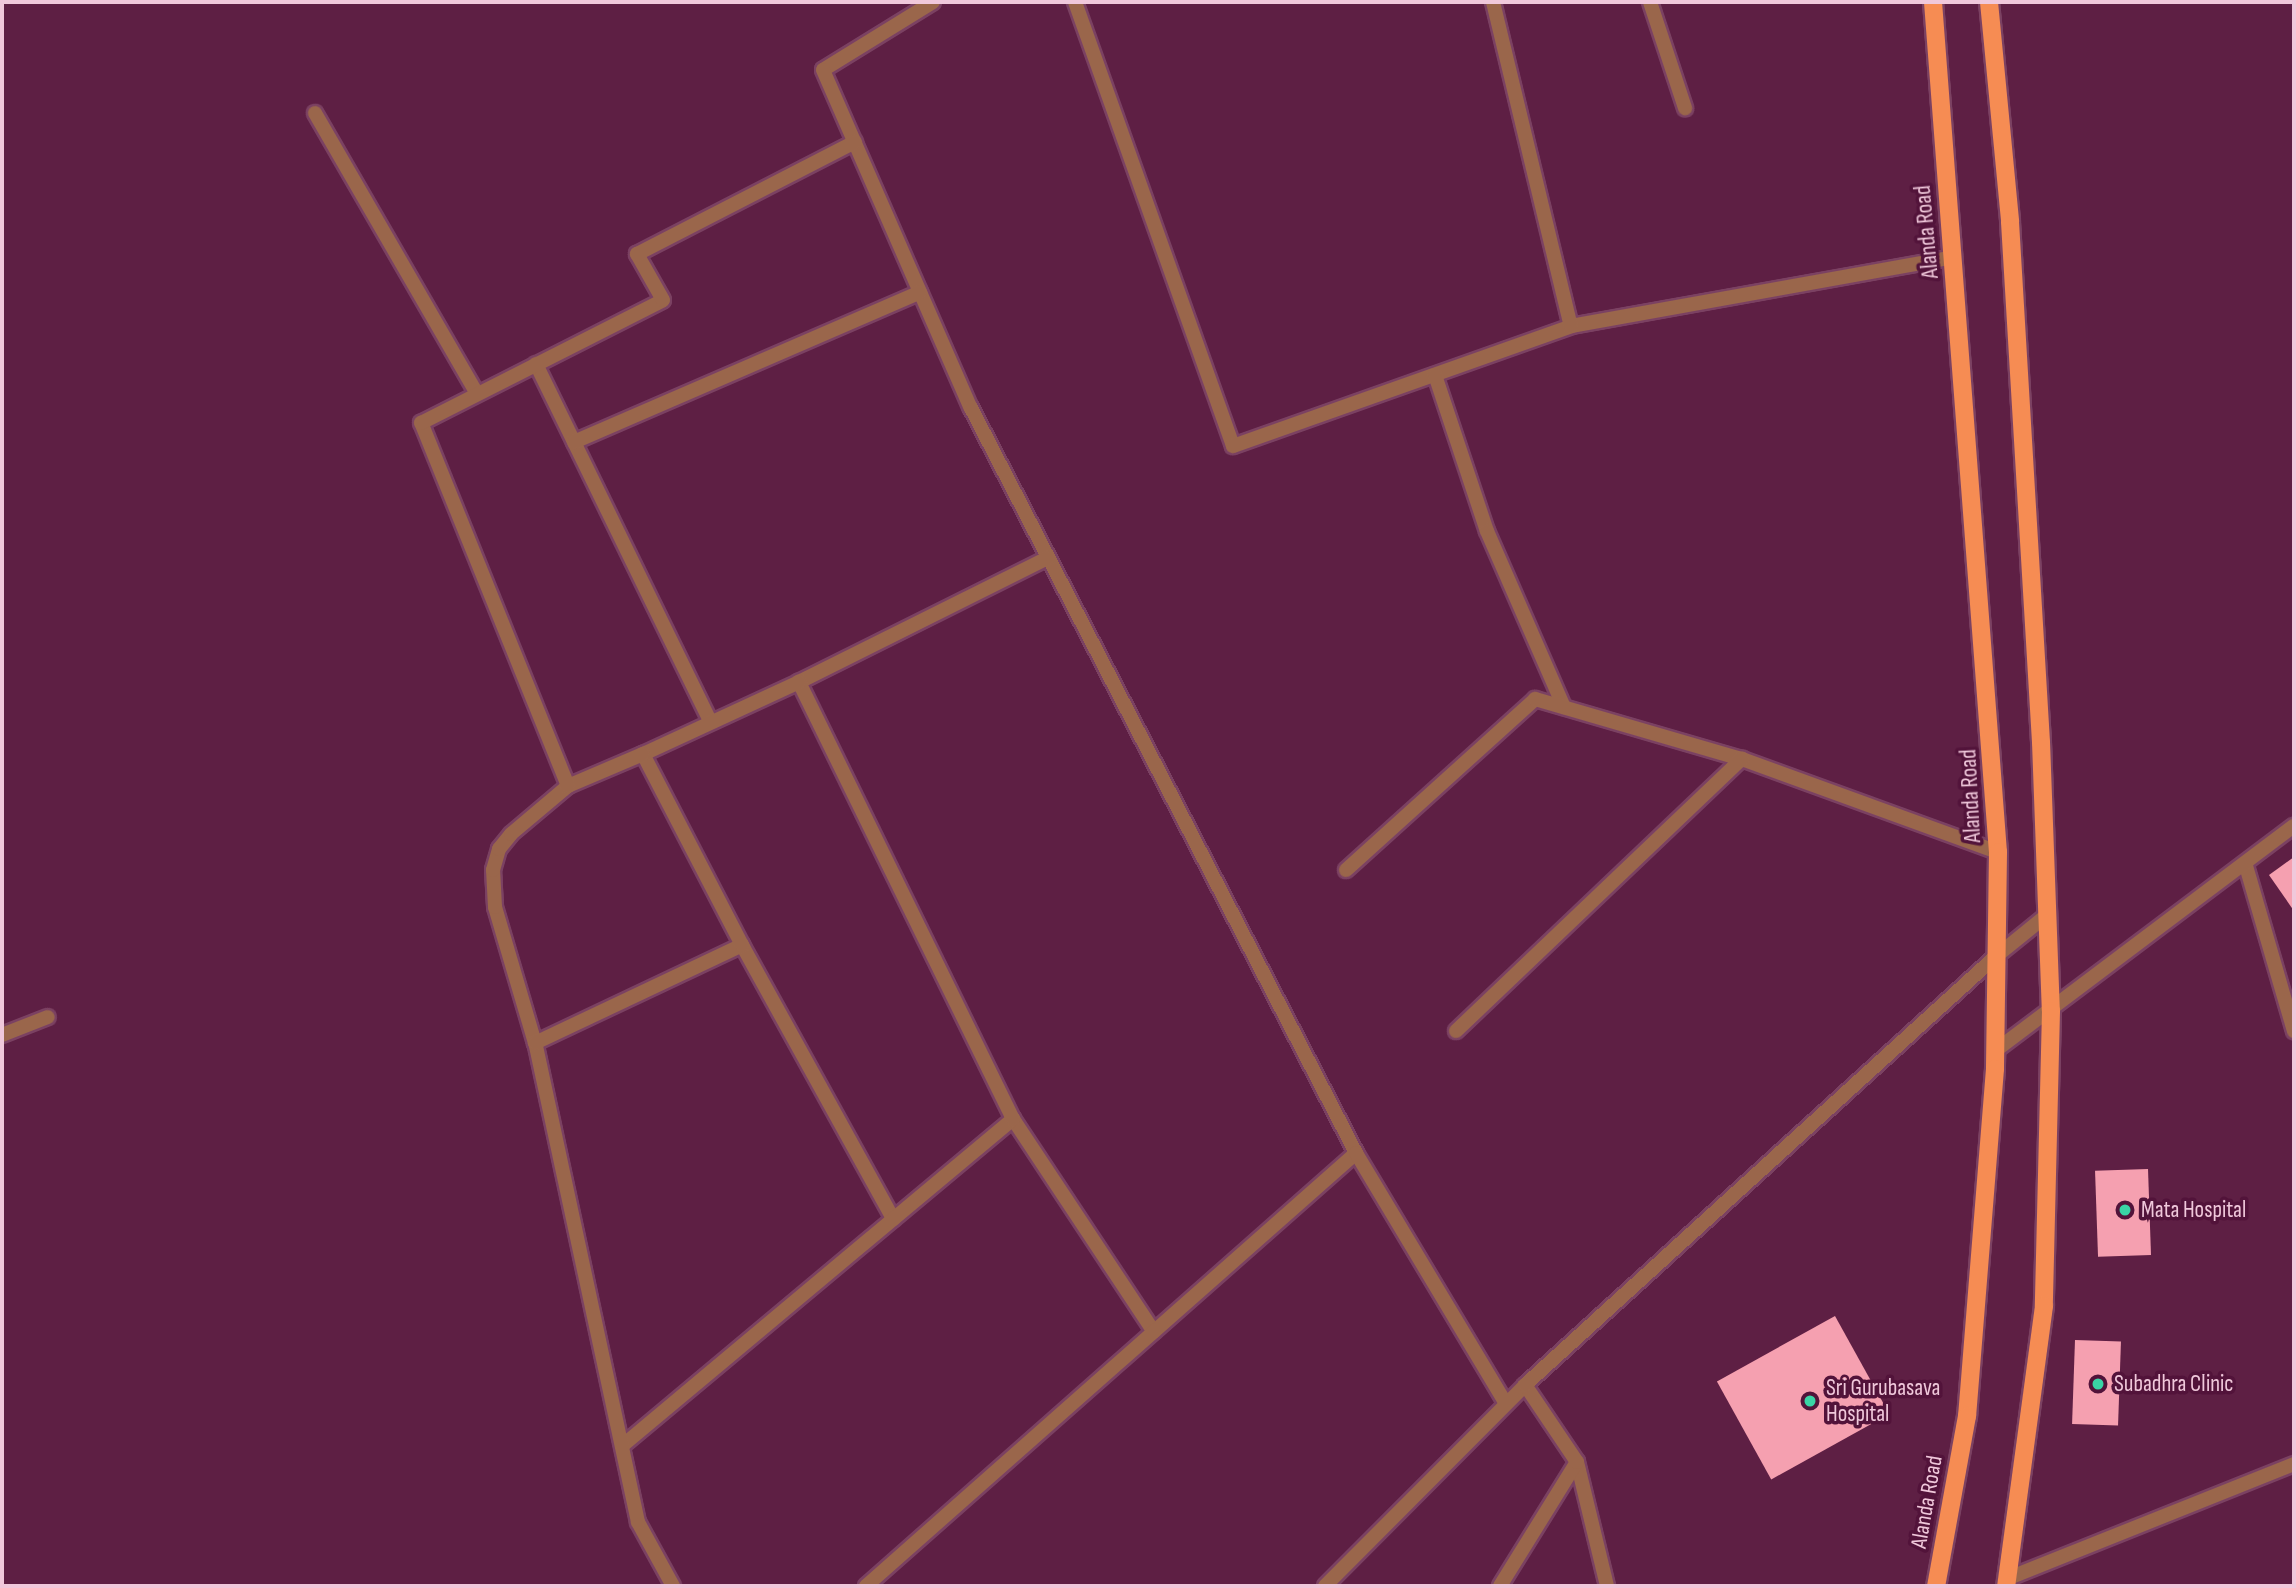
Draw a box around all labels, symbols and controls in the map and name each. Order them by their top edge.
street label: Alanda Road [1909,184,1945,280]
street label: Alanda Road [1955,749,1987,843]
place label: Mata Hospital [2141,1196,2246,1224]
marker: Mata Hospital [2115,1200,2135,1220]
place label: Subadhra Clinic [2114,1370,2234,1398]
place label: Sri Gurubasava Hospital [1826,1374,1940,1428]
marker: Subadhra Clinic [2088,1374,2108,1394]
marker: Sri Gurubasava Hospital [1800,1391,1820,1411]
street label: Alanda Road [1905,1454,1949,1550]

